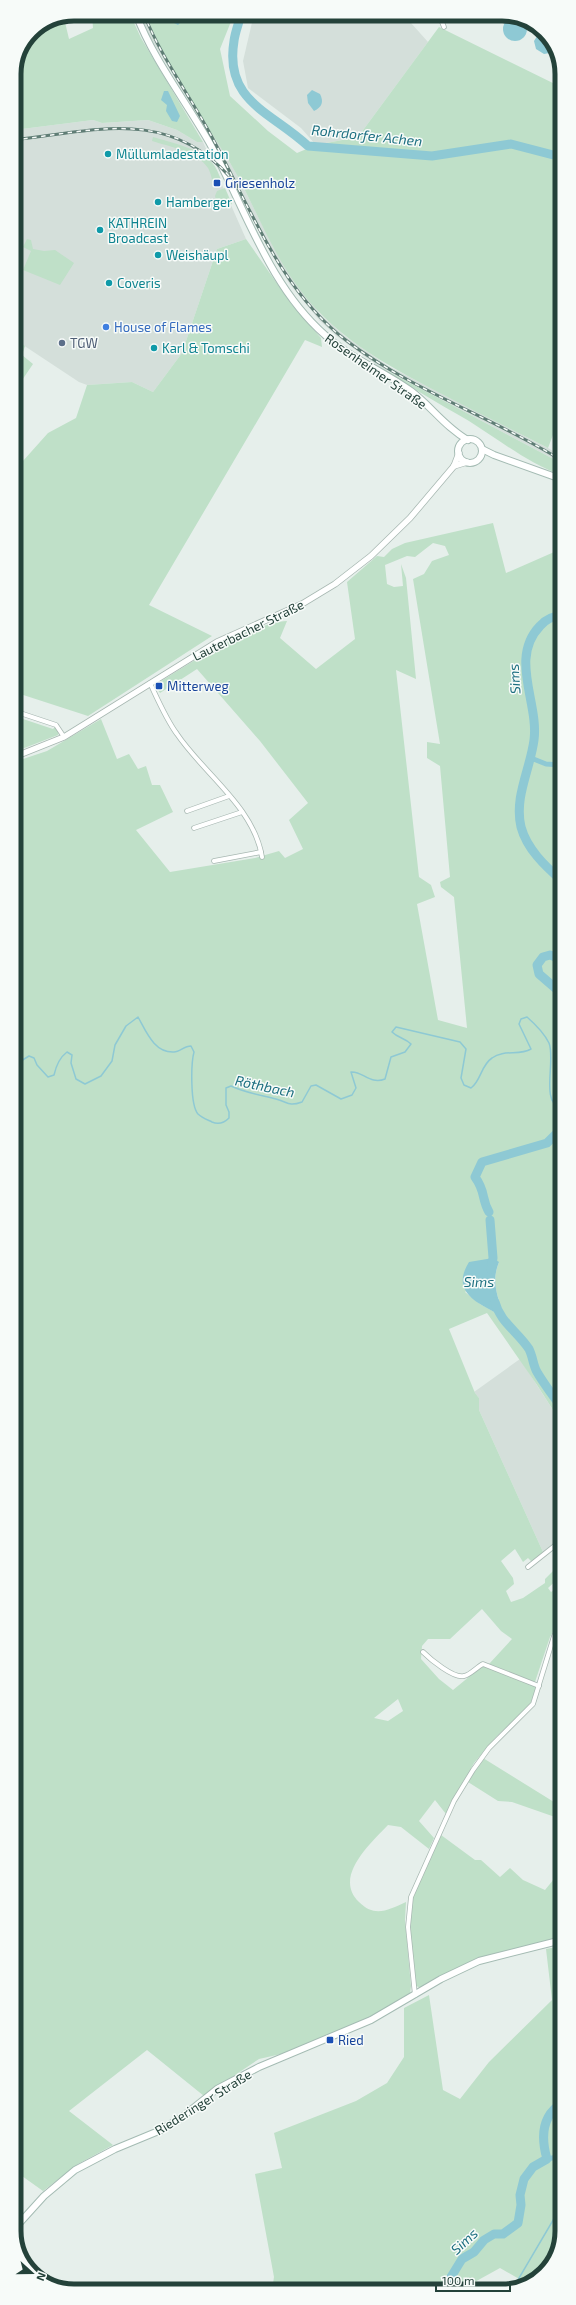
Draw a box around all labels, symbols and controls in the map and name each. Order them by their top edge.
water label: Rohrdorfer Achen [311,121,423,149]
place label: Müllumladestation [116,146,229,162]
marker: Müllumladestation [103,149,113,159]
place label: Griesenholz [225,175,295,191]
marker: Griesenholz [212,178,222,188]
place label: Hamberger [166,194,232,210]
marker: Hamberger [153,197,163,207]
place label: KATHREIN Broadcast [108,215,168,246]
marker: KATHREIN Broadcast [95,225,105,235]
place label: Weishäupl [166,247,229,263]
marker: Weishäupl [153,250,163,260]
place label: Coveris [117,275,161,291]
marker: Coveris [104,278,114,288]
place label: House of Flames [114,319,212,335]
marker: House of Flames [101,322,111,332]
street label: Rosenheimer Straße [322,330,430,412]
place label: TGW [70,335,98,351]
marker: TGW [57,338,67,348]
place label: Karl & Tomschi [162,340,250,356]
marker: Karl & Tomschi [149,343,159,353]
street label: Lauterbacher Straße [190,596,306,664]
water label: Sims [504,663,524,695]
place label: Mitterweg [167,678,229,694]
marker: Mitterweg [154,681,164,691]
water label: Röthbach [234,1071,296,1101]
water label: Sims [464,1273,494,1290]
place label: Ried [338,2032,364,2048]
marker: Ried [325,2035,335,2045]
street label: Riederinger Straße [152,2066,254,2138]
water label: Sims [447,2224,481,2258]
north arrow [12,2253,52,2293]
scale bar [436,2267,510,2293]
text: N [34,2271,49,2283]
text: 100 m [442,2273,474,2287]

